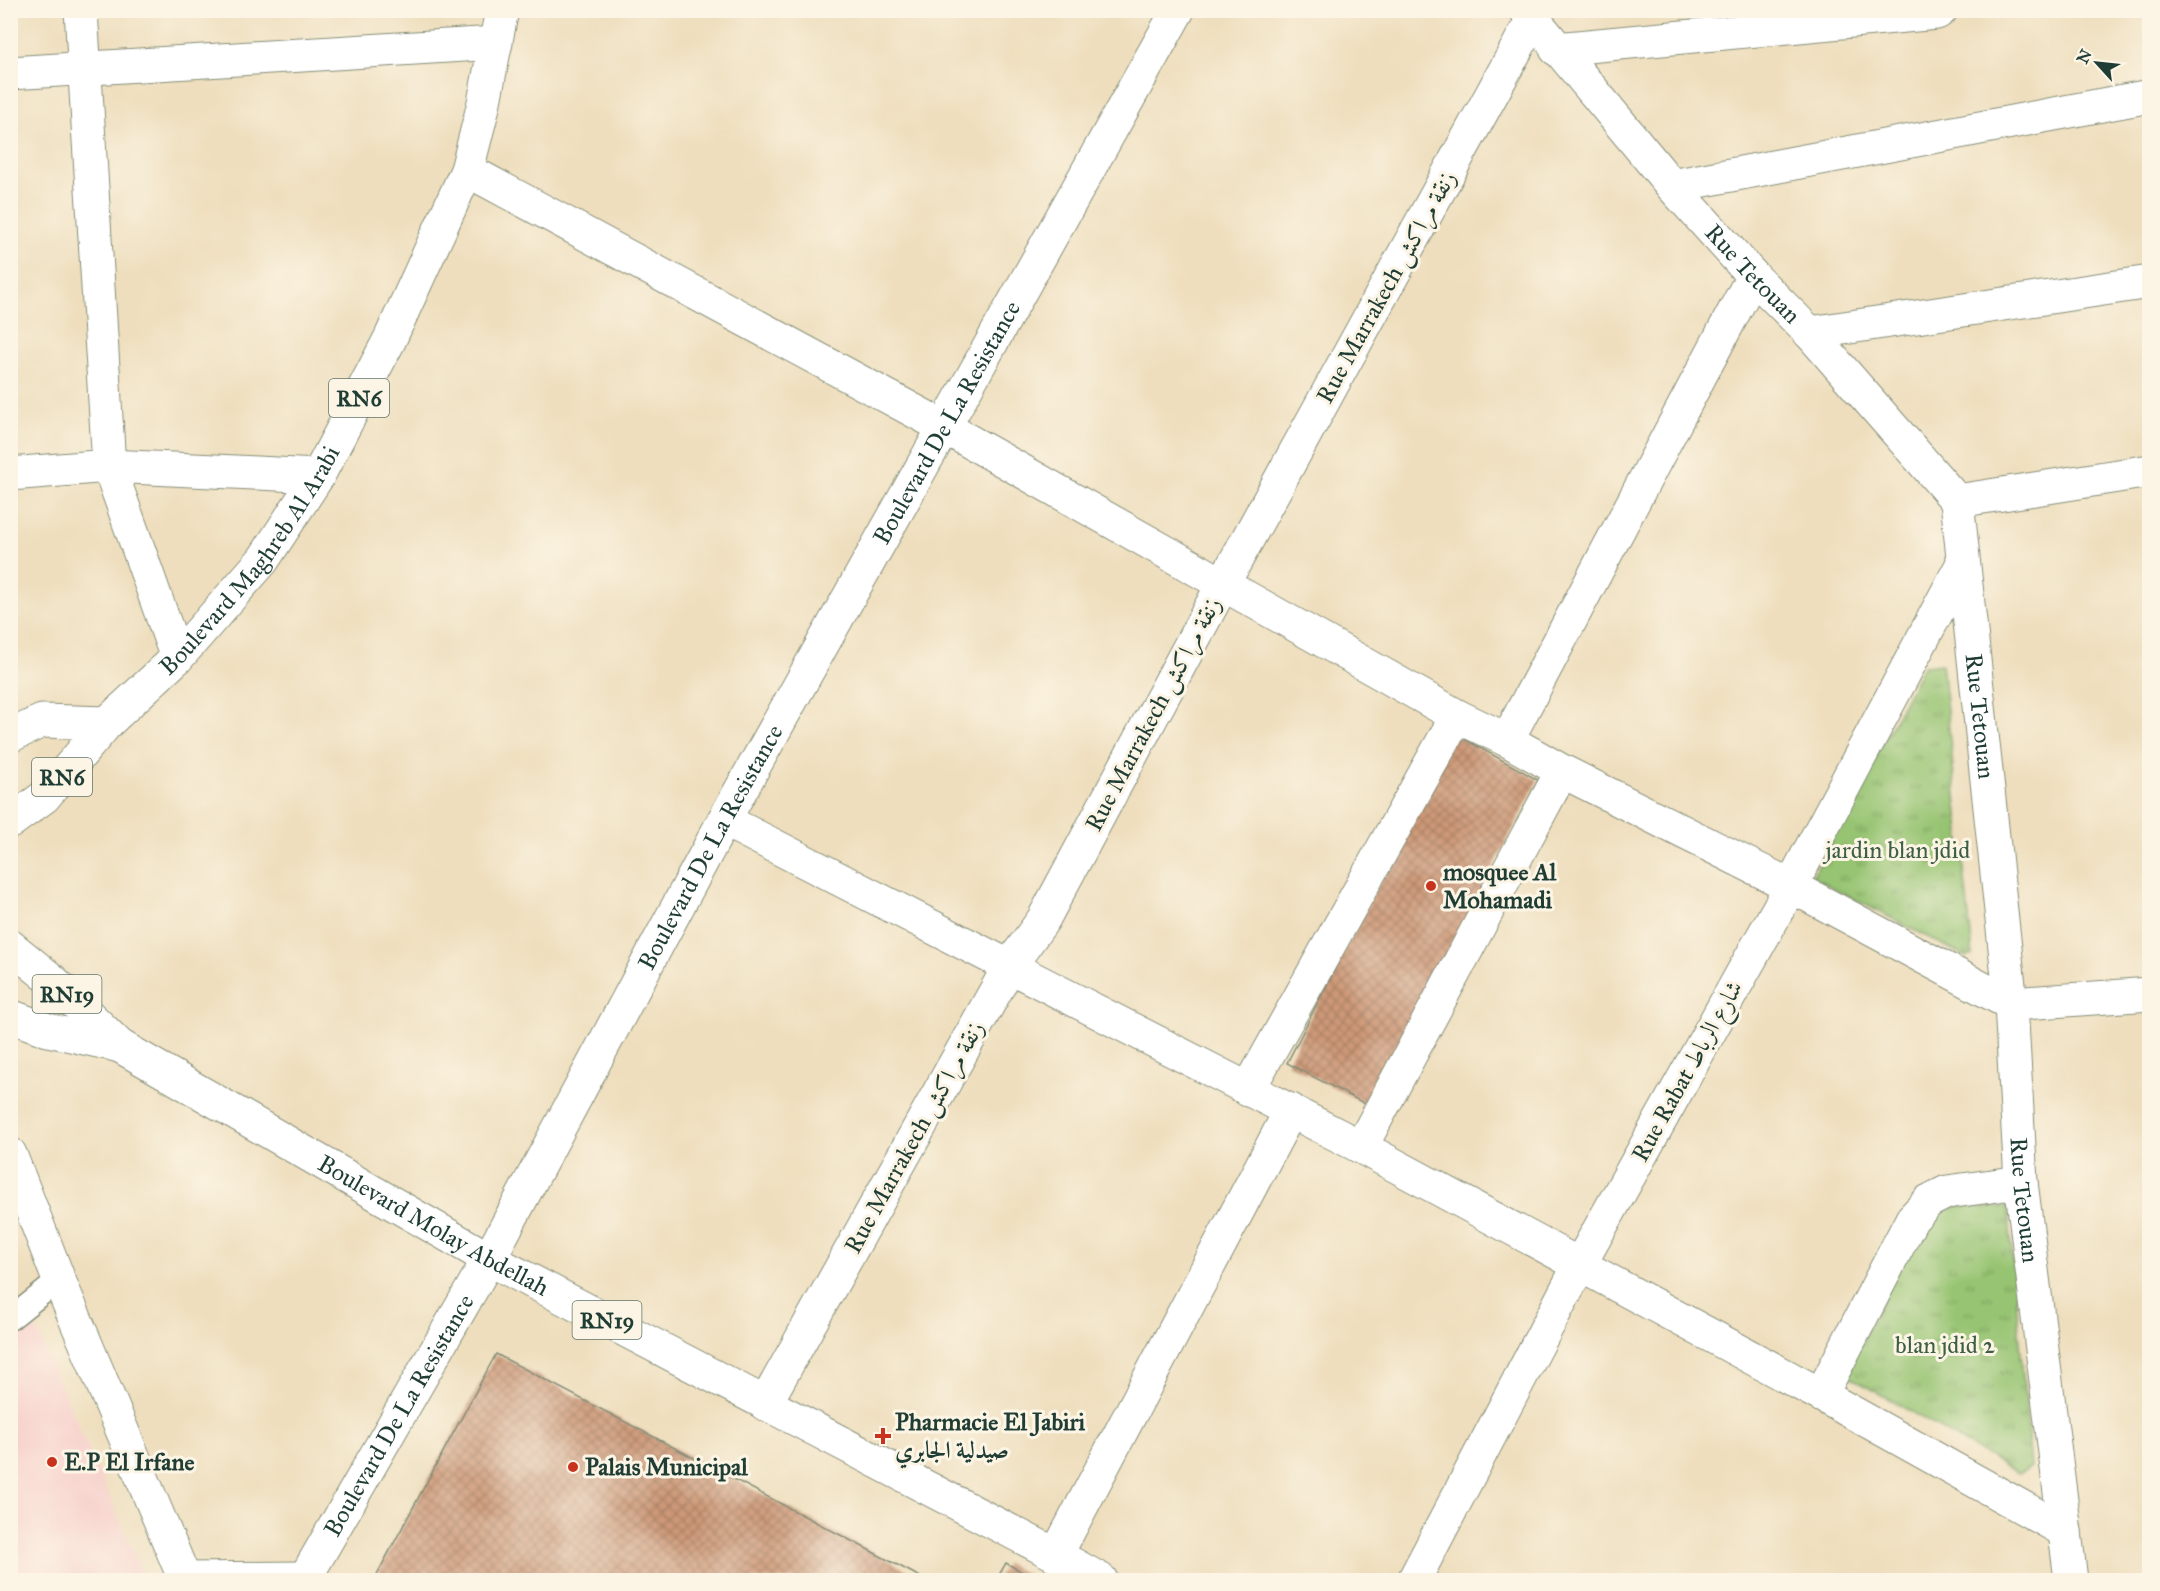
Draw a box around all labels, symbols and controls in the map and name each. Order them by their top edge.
north arrow [2067,33,2127,93]
text: N [2073,46,2096,67]
street label: Rue Marrakech زنقة مراكش [1310,165,1464,410]
street label: Rue Tetouan [1699,218,1807,330]
street label: Boulevard De La Resistance [866,295,1027,550]
road number: RN6 [329,379,389,417]
street label: Boulevard Maghreb Al Arabi [153,440,346,682]
street label: Rue Marrakech زنقة مراكش [1078,592,1229,837]
street label: Rue Tetouan [1958,652,2002,780]
street label: Boulevard De La Resistance [632,719,789,975]
road number: RN6 [32,758,92,796]
park label: jardin blan jdid [1822,835,1970,865]
place label: mosquee Al Mohamadi [1442,857,1557,915]
marker: mosquee Al Mohamadi [1424,879,1438,893]
road number: RN19 [32,975,101,1013]
street label: Rue Rabat شارع الرباط [1625,975,1754,1169]
street label: Rue Marrakech زنقة مراكش [838,1015,992,1260]
street label: Rue Tetouan [2004,1137,2046,1264]
street label: Boulevard Molay Abdellah [312,1148,554,1303]
street label: Boulevard De La Resistance [317,1289,480,1542]
road number: RN19 [572,1301,642,1339]
park label: blan jdid 2 [1895,1330,1995,1360]
place label: Pharmacie El Jabiri صيدلية الجابري [895,1407,1086,1469]
marker: Pharmacie El Jabiri صيدلية الجابري [876,1429,890,1443]
place label: E.P El Irfane [64,1447,194,1477]
place label: Palais Municipal [585,1452,748,1482]
marker: E.P El Irfane [45,1455,59,1469]
marker: Palais Municipal [566,1460,580,1474]

